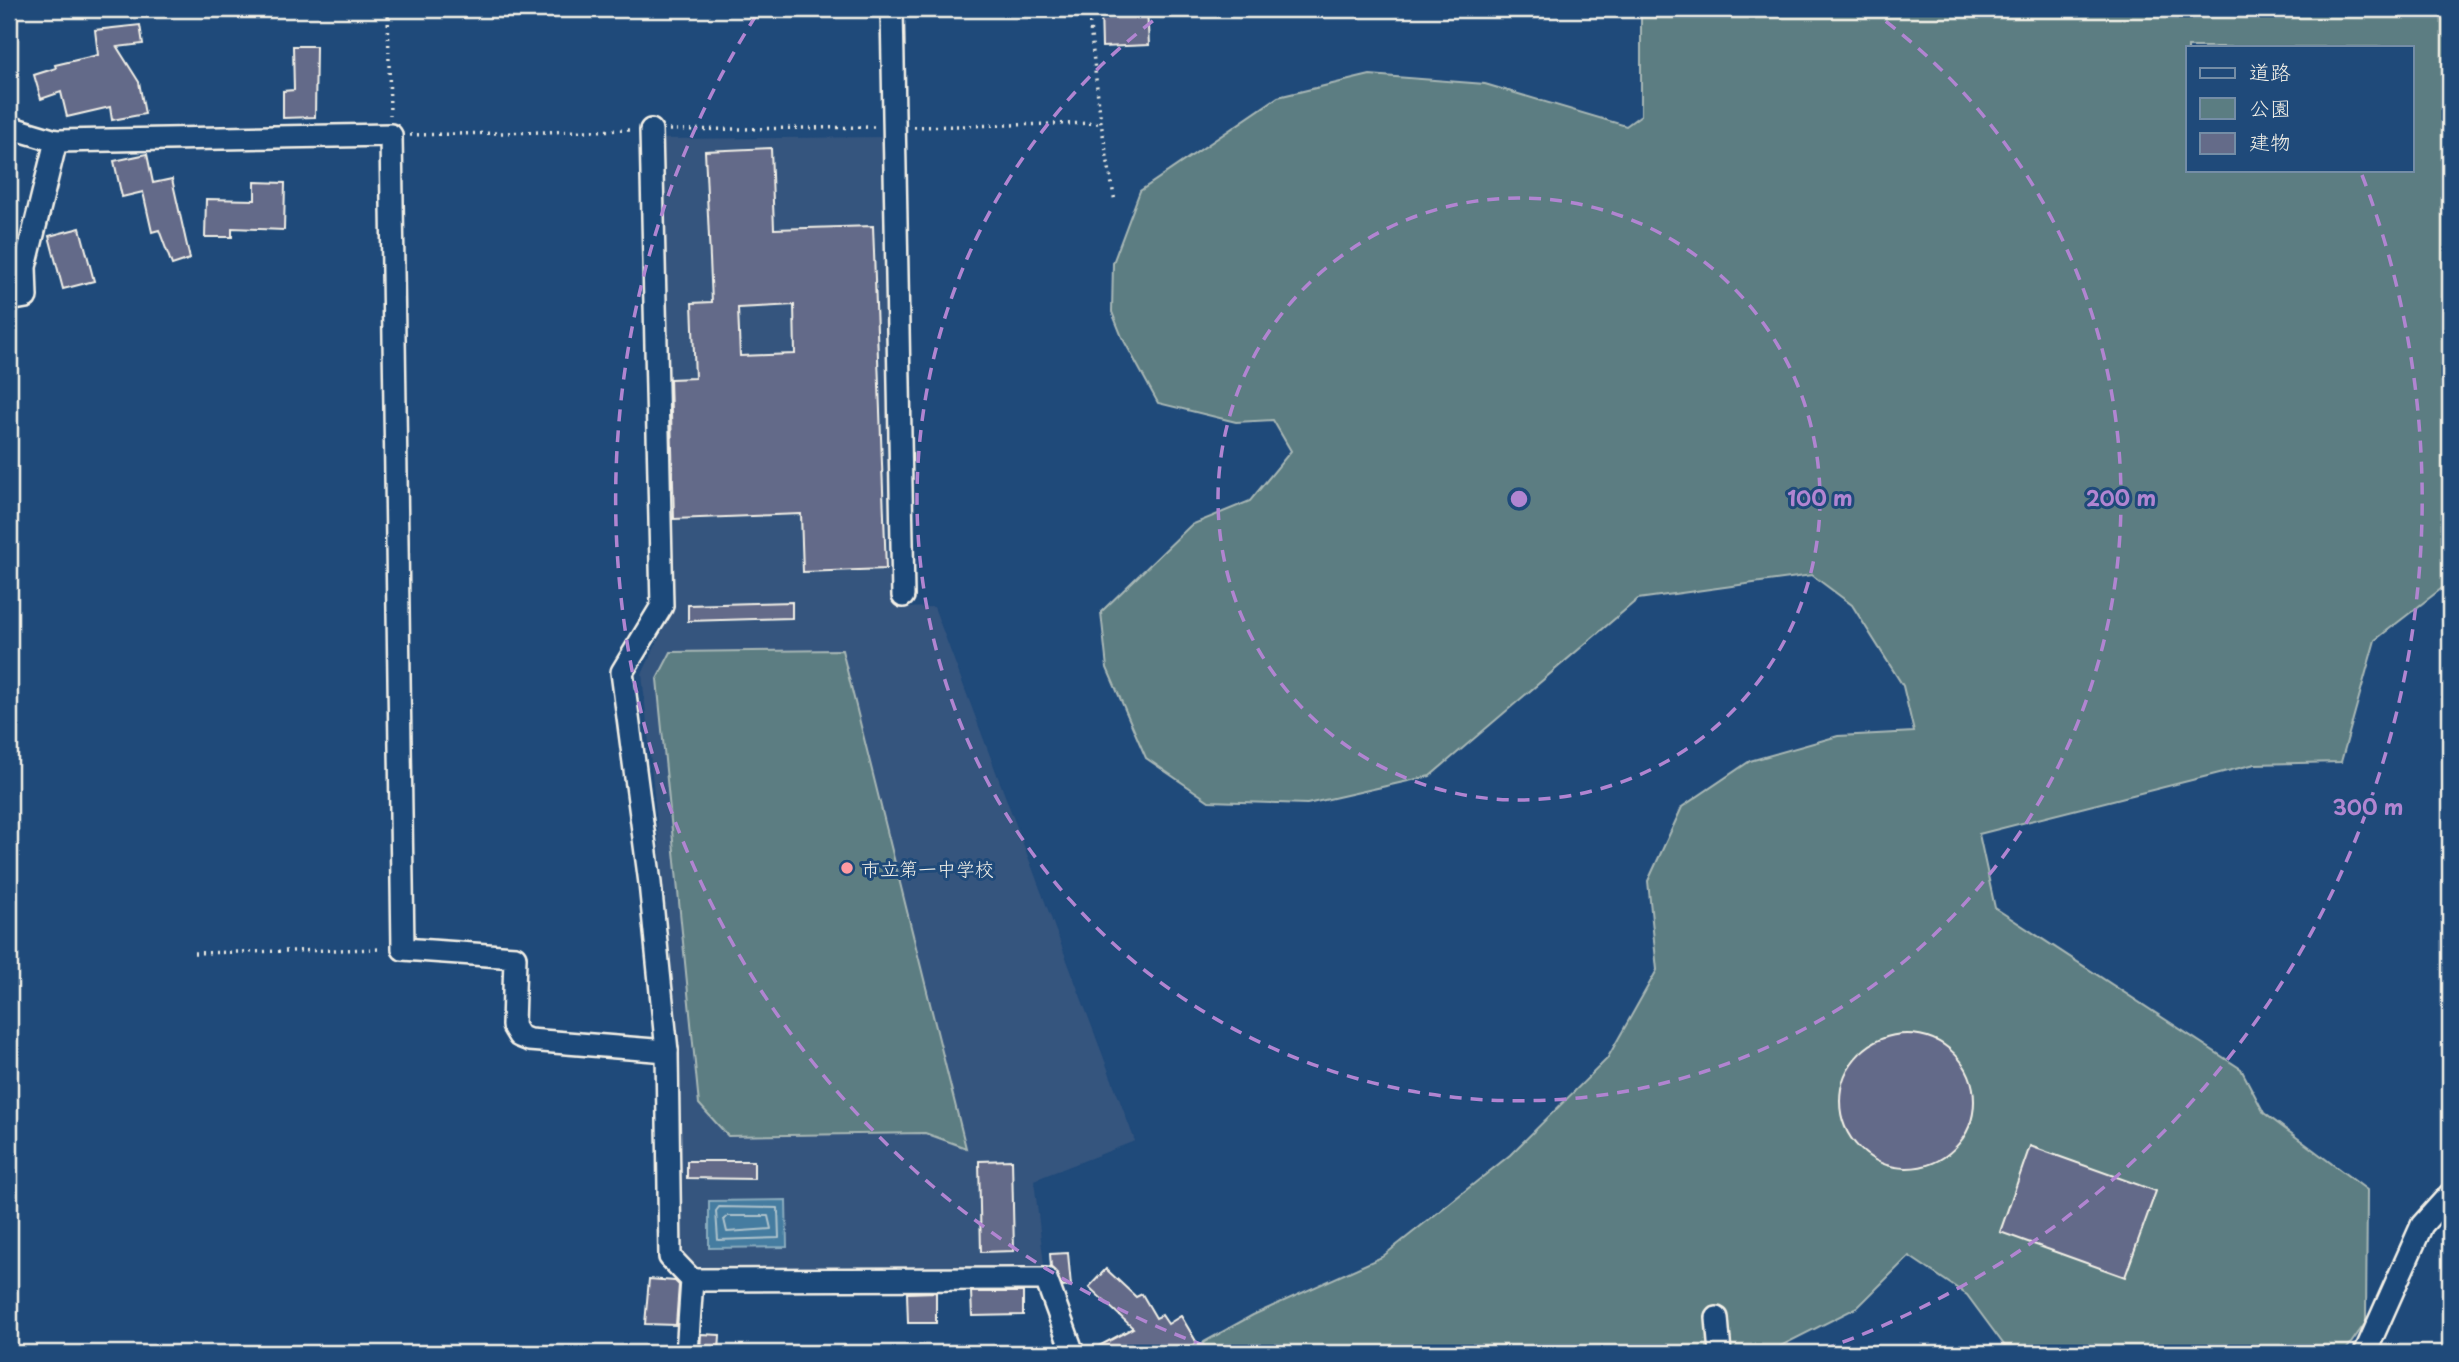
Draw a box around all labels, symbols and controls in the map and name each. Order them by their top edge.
legend [2186,46,2414,172]
text: 道路 [2249,55,2291,87]
text: 公園 [2249,91,2291,123]
text: 建物 [2249,125,2291,157]
text: 100 m [1787,481,1853,513]
text: 200 m [2086,481,2156,513]
centre of rings [1507,487,1531,511]
text: 300 m [2333,790,2403,822]
place label: 市立第一中学校 [861,854,994,882]
marker: 市立第一中学校 [839,860,855,876]

